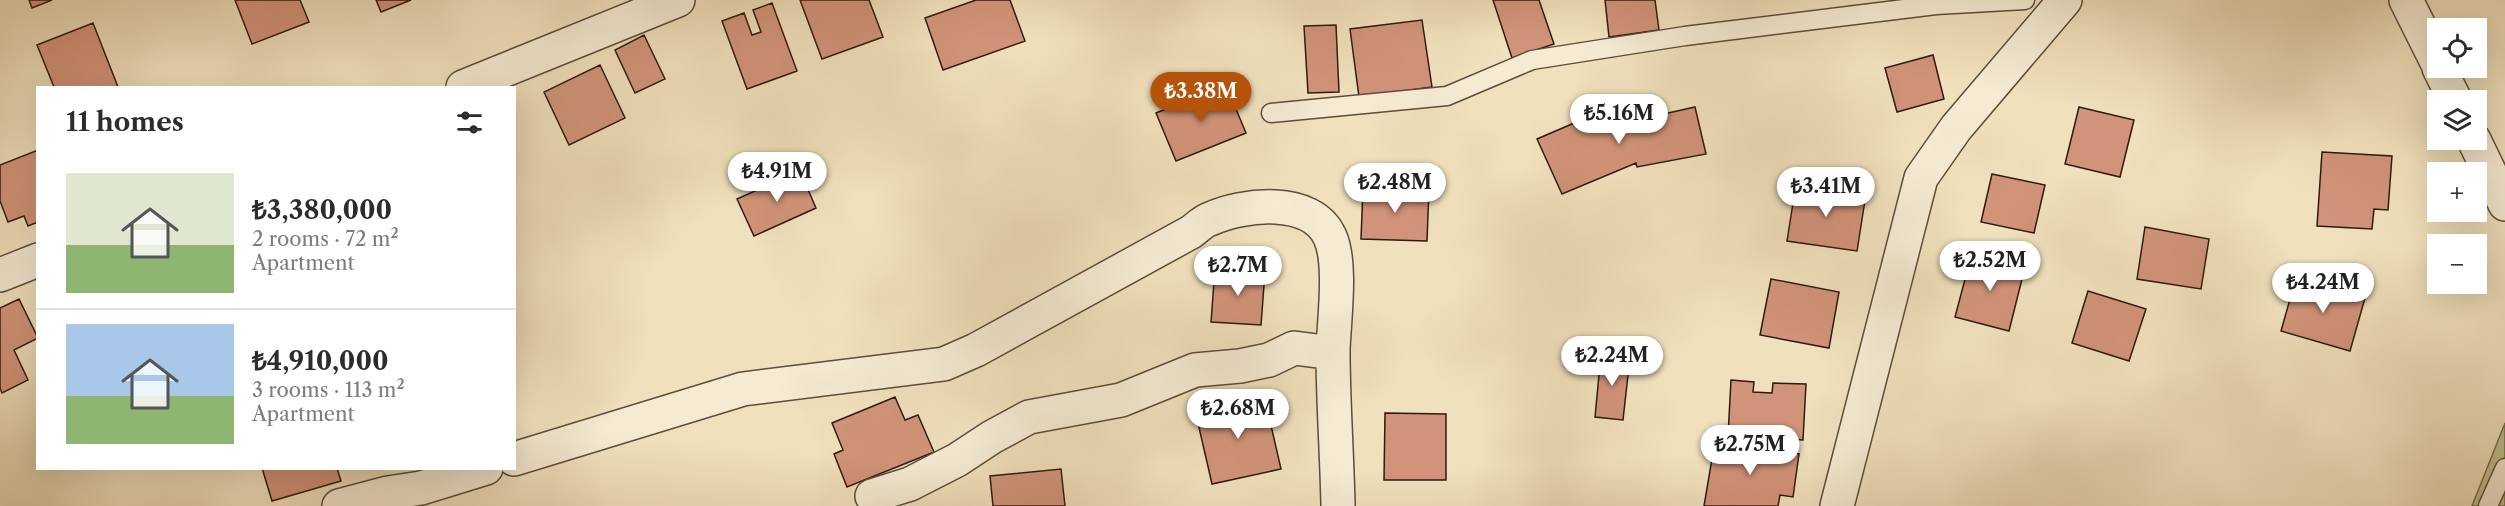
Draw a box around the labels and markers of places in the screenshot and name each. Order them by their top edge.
pin: ₺3.38M [1152,72,1250,123]
pin: ₺5.16M [1570,94,1668,145]
pin: ₺4.91M [728,152,826,203]
pin: ₺2.48M [1346,163,1444,214]
pin: ₺3.41M [1777,167,1875,218]
pin: ₺2.52M [1941,241,2039,292]
pin: ₺2.7M [1196,246,1280,297]
pin: ₺4.24M [2274,263,2372,314]
pin: ₺2.24M [1563,336,1661,387]
pin: ₺2.68M [1189,389,1287,440]
pin: ₺2.75M [1701,425,1799,476]

